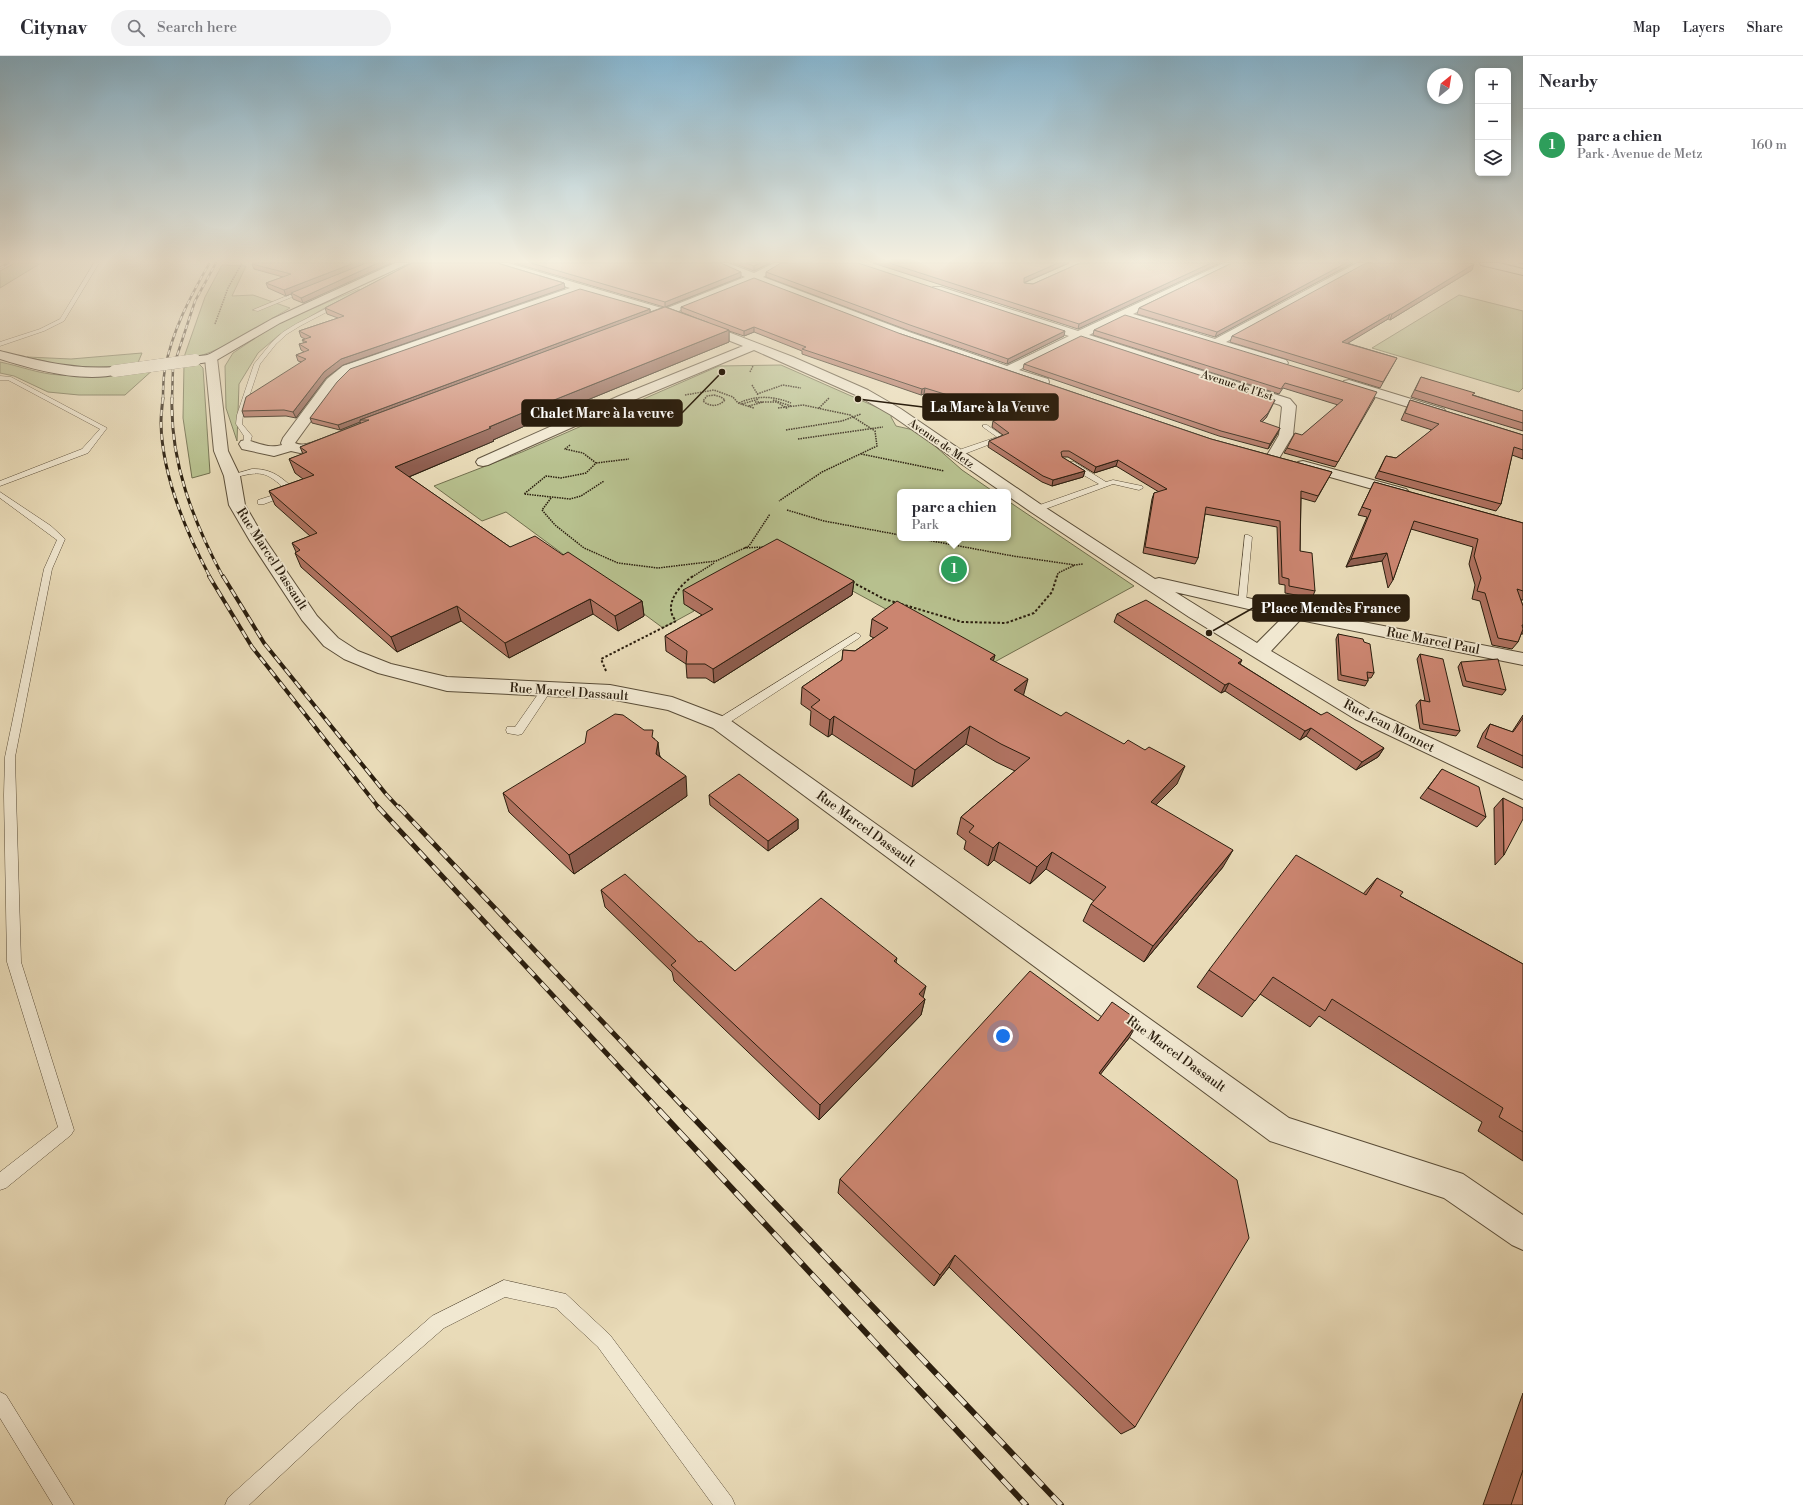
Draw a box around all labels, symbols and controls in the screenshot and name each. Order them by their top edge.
search box [111,10,391,46]
text: Citynav [20,16,87,40]
icon: search [125,17,147,39]
text: Search here [157,18,237,37]
text: Map [1633,19,1660,37]
text: Layers [1682,19,1725,37]
text: Share [1747,19,1783,37]
north arrow [1427,68,1463,104]
map controls [1475,68,1511,176]
button: + [1475,68,1511,104]
text: Nearby [1539,71,1598,93]
button: − [1475,104,1511,140]
text: parc a chien [1577,127,1662,146]
text: 1 [1549,137,1555,153]
text: 160 m [1751,137,1787,153]
button: layers [1475,140,1511,176]
text: Park · Avenue de Metz [1577,146,1703,162]
street label: Avenue de l'Est [1198,367,1275,404]
callout: La Mare à la Veuve [923,394,1058,420]
text: La Mare à la Veuve [930,399,1050,417]
callout: Chalet Mare à la veuve [522,400,682,426]
text: Chalet Mare à la veuve [530,405,675,423]
street label: Avenue de Metz [905,416,977,472]
popup [897,489,1011,541]
text: parc a chien [912,498,996,517]
street label: Rue Marcel Dassault [233,505,311,614]
text: Park [912,517,939,533]
pin: 1 [941,554,967,584]
callout: Place Mendès France [1253,595,1409,621]
text: Place Mendès France [1261,600,1401,618]
street label: Rue Marcel Paul [1385,624,1481,658]
street label: Rue Marcel Dassault [509,680,629,704]
street label: Rue Jean Monnet [1341,696,1438,756]
street label: Rue Marcel Dassault [813,787,919,871]
street label: Rue Marcel Dassault [1123,1012,1229,1096]
your location [993,1026,1013,1046]

